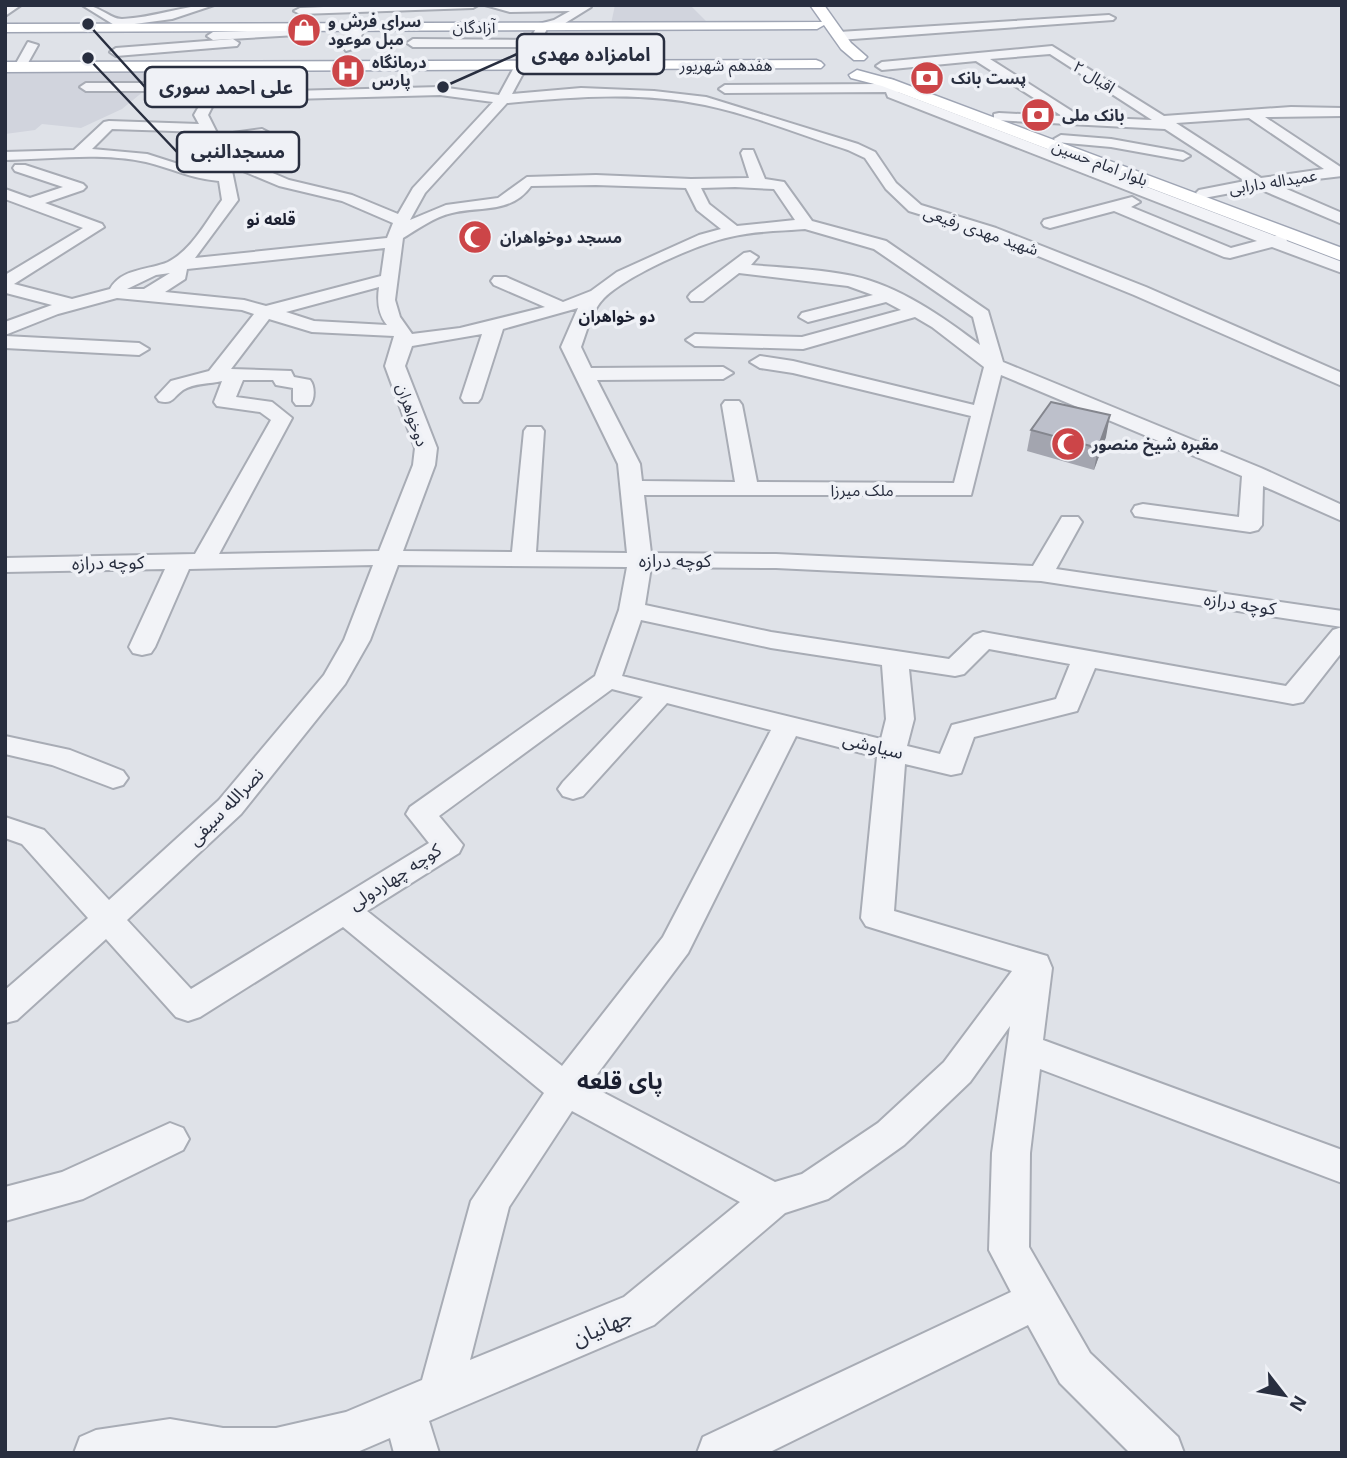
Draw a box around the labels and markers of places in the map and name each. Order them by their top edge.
shop icon: سرای فرش و مبل موعود [285,11,323,49]
place label: سرای فرش و مبل موعود [328,12,421,49]
callout: امامزاده مهدی [517,34,664,74]
hospital icon: درمانگاه پارس [329,52,367,90]
place label: درمانگاه پارس [372,54,426,90]
bank icon: پست بانک [908,59,946,97]
callout: علی احمد سوری [145,67,307,107]
place label: پست بانک [951,70,1026,88]
bank icon: بانک ملی [1019,96,1057,134]
place label: بانک ملی [1062,107,1125,125]
callout: مسجدالنبی [177,132,299,172]
mosque icon: مسجد دوخواهران [456,218,494,256]
place label: مسجد دوخواهران [500,229,622,247]
mosque icon: مقبره شیخ منصور [1049,425,1087,463]
place label: مقبره شیخ منصور [1091,436,1219,457]

